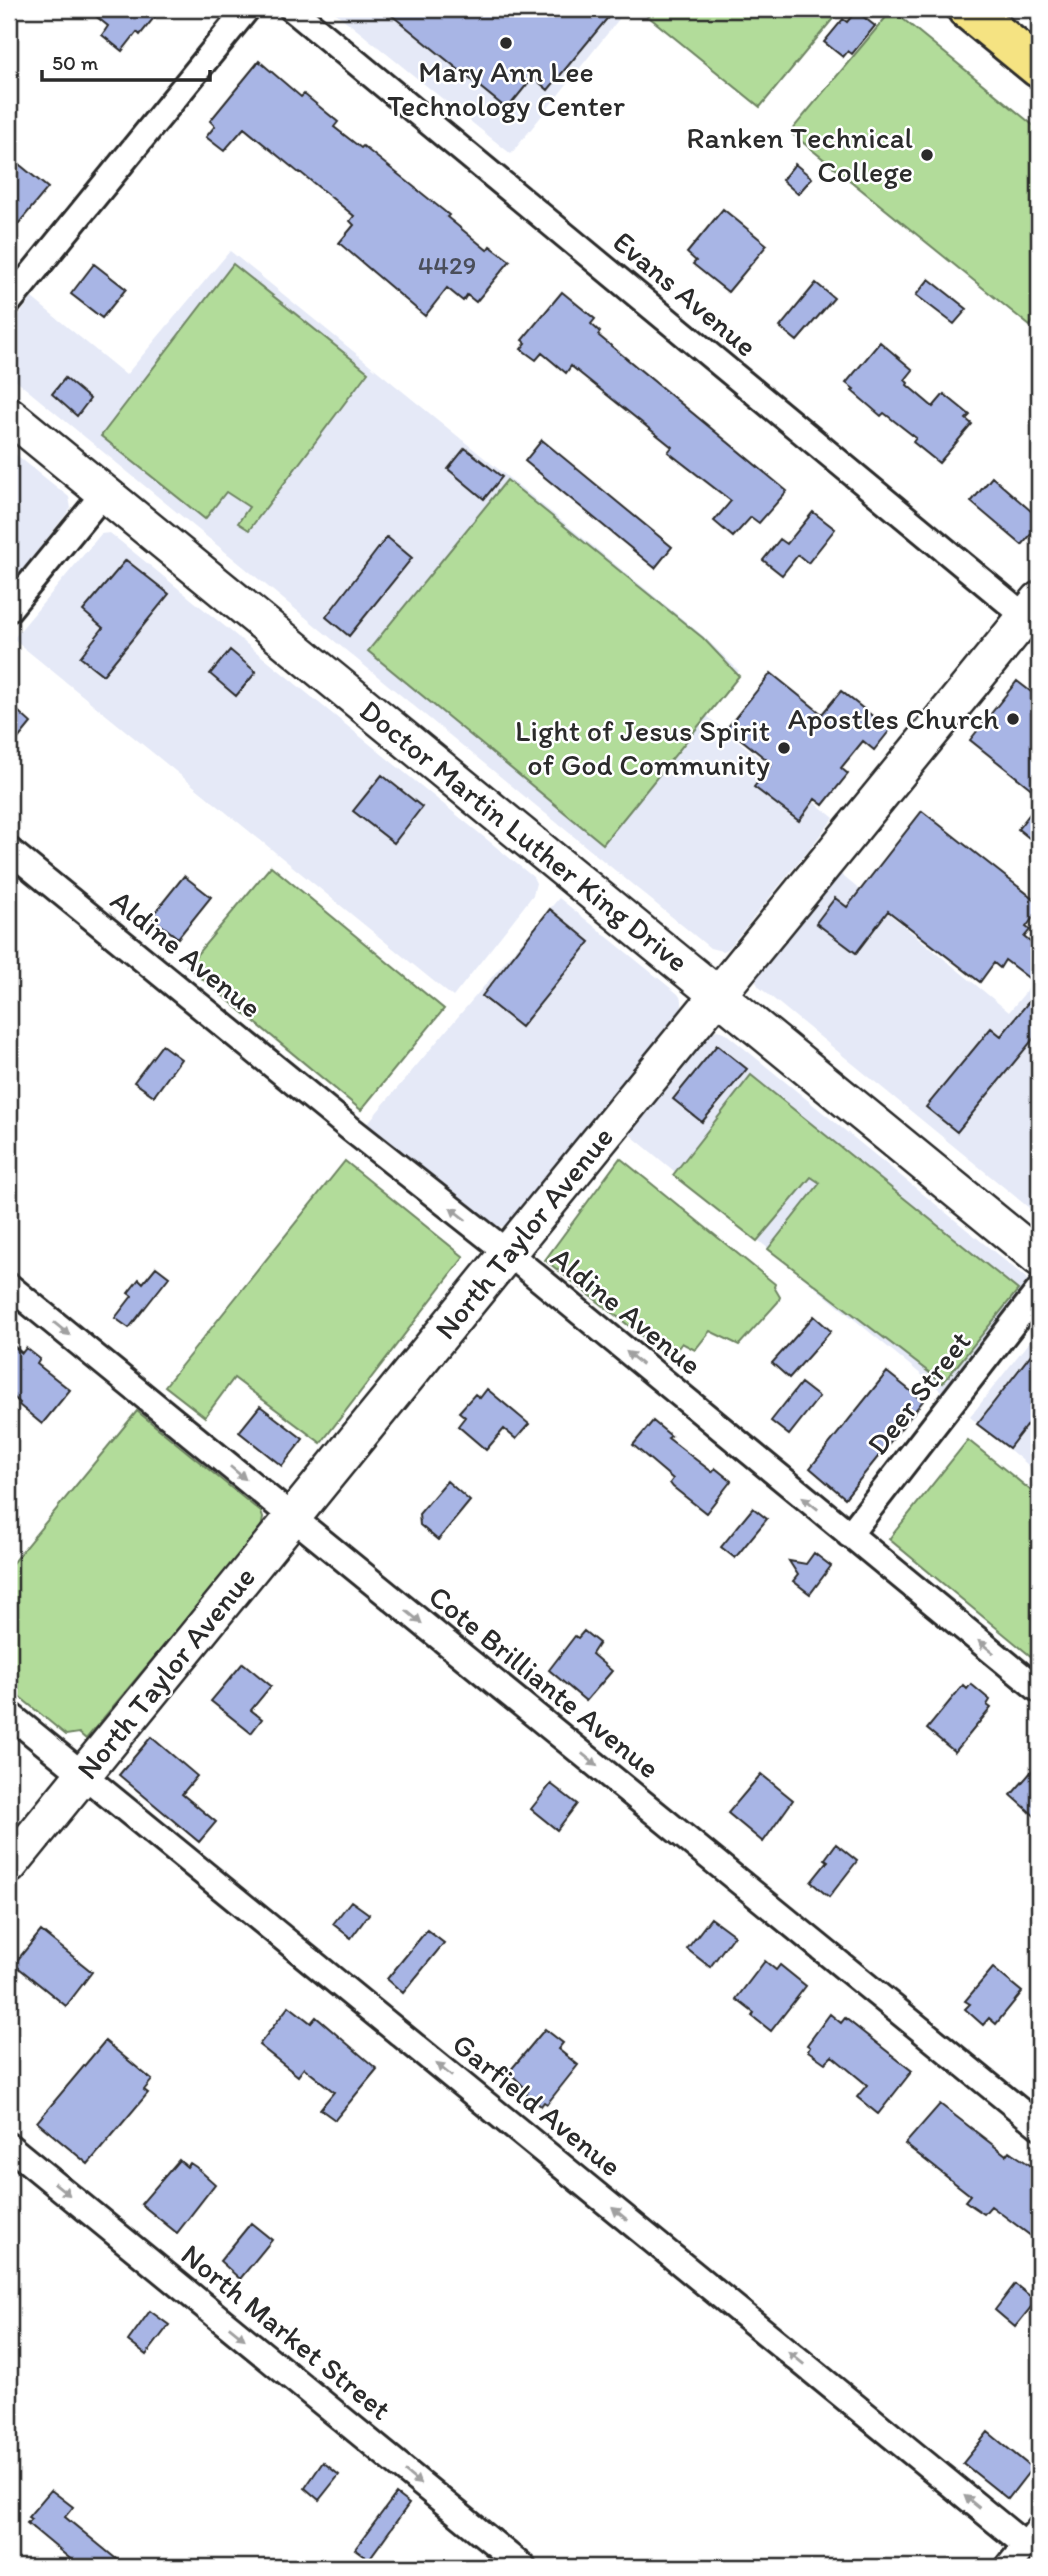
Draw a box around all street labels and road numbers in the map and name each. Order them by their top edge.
street label: Evans Avenue [606,223,765,364]
street label: Doctor Martin Luther King Drive [353,692,696,980]
street label: Aldine Avenue [103,882,269,1026]
street label: North Taylor Avenue [426,1119,621,1347]
street label: Aldine Avenue [543,1239,709,1383]
street label: Deer Street [859,1323,978,1462]
street label: North Taylor Avenue [68,1559,263,1787]
street label: Cote Brilliante Avenue [421,1577,667,1786]
street label: Garfield Avenue [445,2025,629,2184]
street label: North Market Street [174,2236,399,2428]

